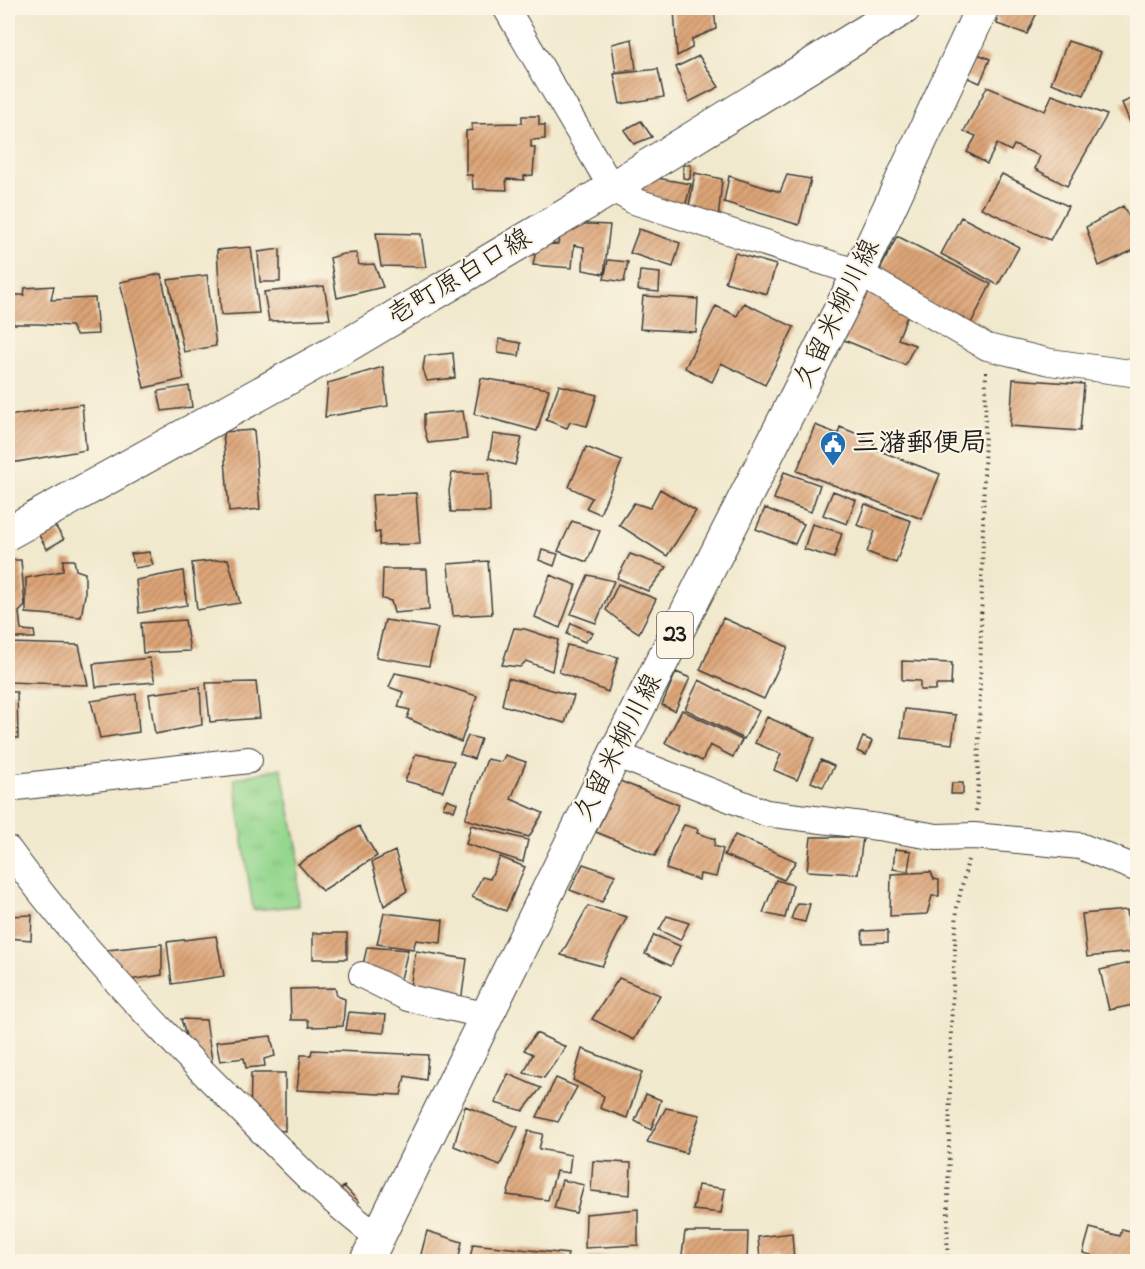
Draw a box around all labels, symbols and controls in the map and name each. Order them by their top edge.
street label: 壱町原白口線 [381,220,539,336]
street label: 久留米柳川線 [785,233,891,395]
place label: 三潴郵便局 [852,425,987,464]
public building icon: 三潴郵便局 [818,429,848,467]
road number: 23 [657,612,693,658]
street label: 久留米柳川線 [565,667,673,829]

